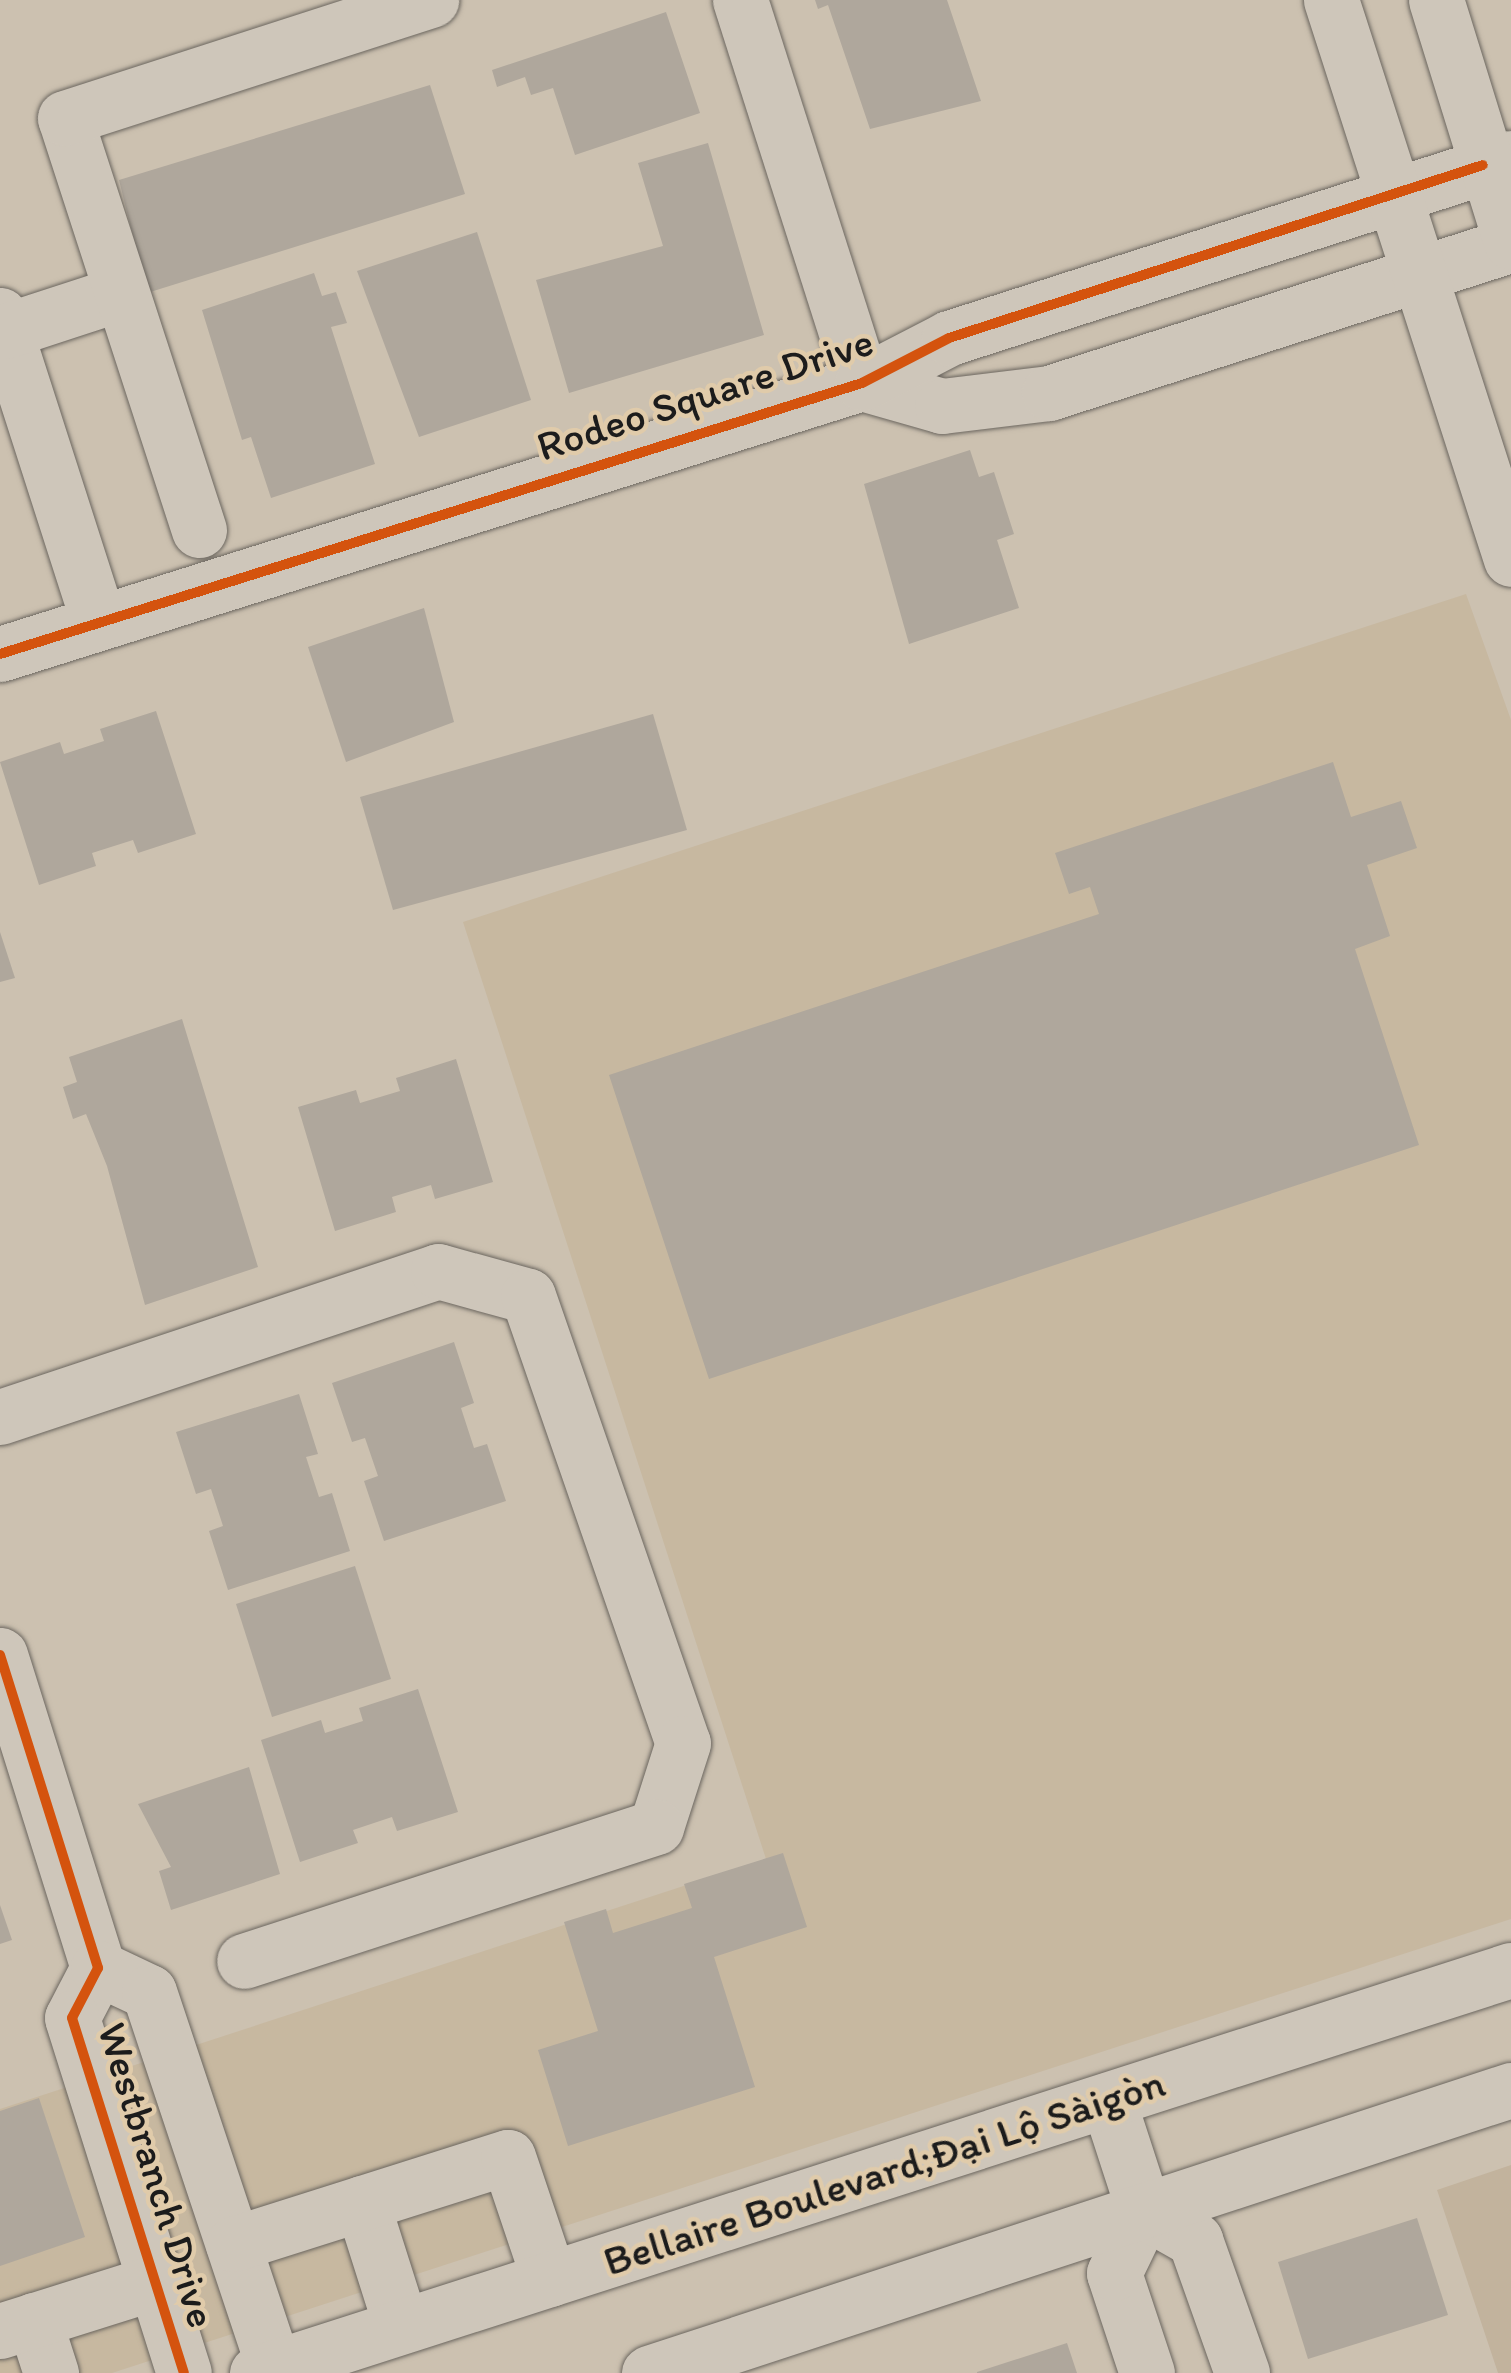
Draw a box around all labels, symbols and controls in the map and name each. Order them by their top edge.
street label: Rodeo Square Drive [531,316,879,472]
street label: Westbranch Drive [87,2016,227,2334]
street label: Bellaire Boulevard;Đại Lộ Sàigòn [596,2057,1172,2287]

